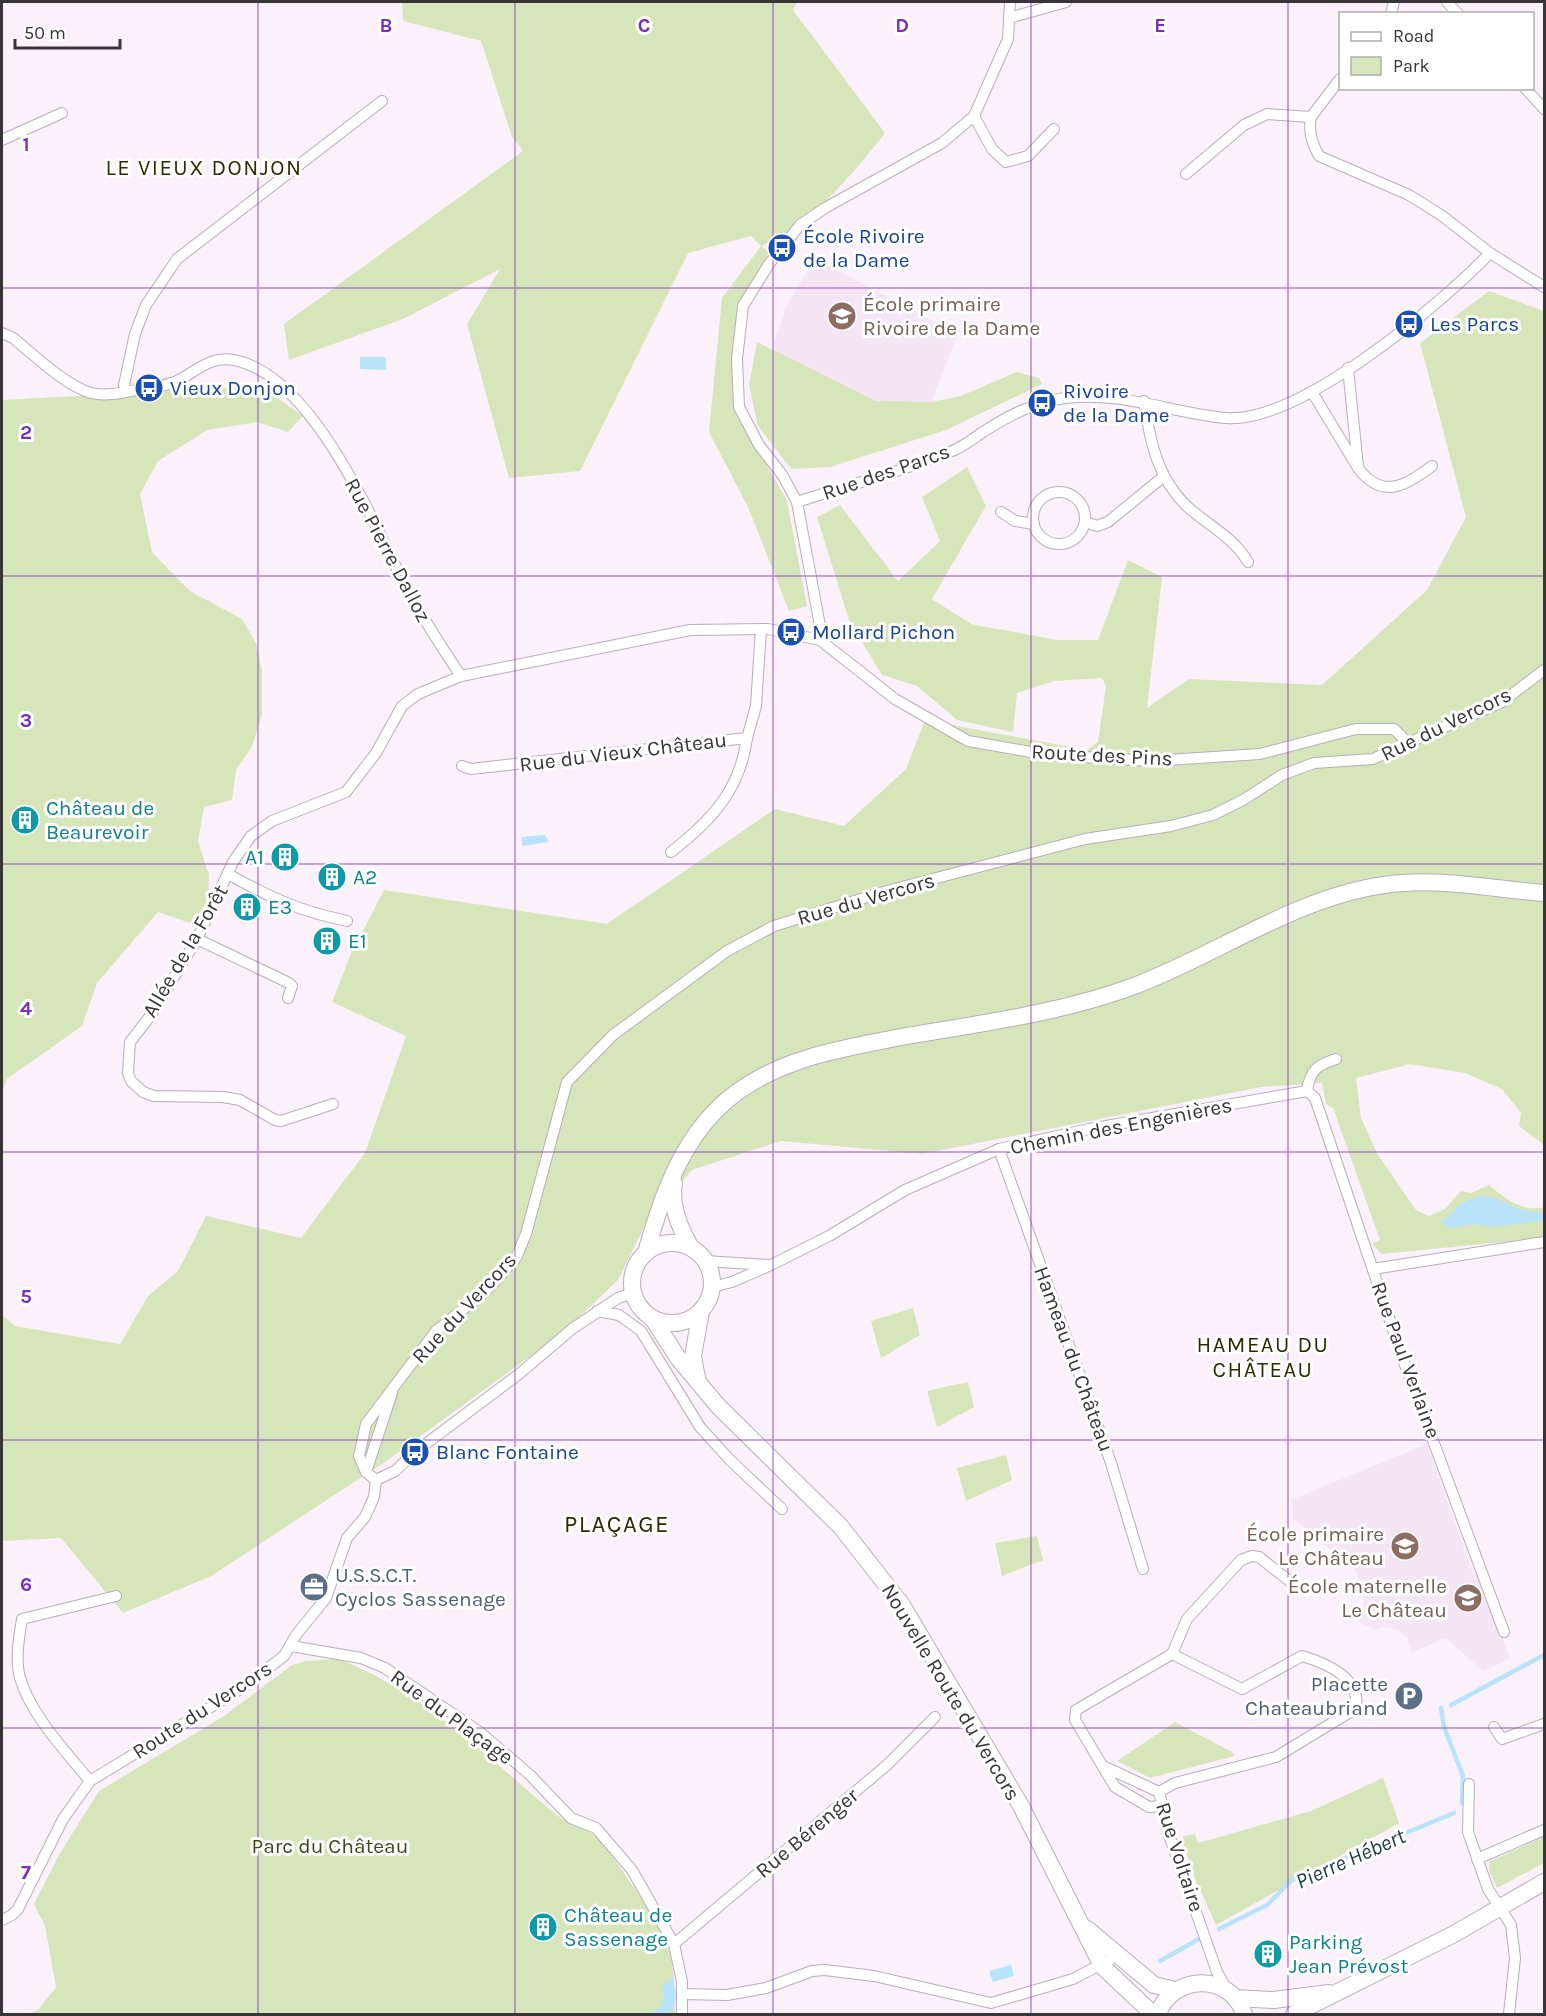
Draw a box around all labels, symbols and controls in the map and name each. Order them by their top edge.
scale bar [15,12,120,50]
legend [1339,12,1534,90]
text: B [380,14,392,37]
text: C [638,14,650,37]
text: D [895,14,909,37]
text: E [1154,14,1166,37]
text: 50 m [24,22,66,44]
text: Road [1393,25,1434,47]
text: Park [1393,55,1430,77]
text: 1 [22,133,30,156]
district label: LE VIEUX DONJON [106,155,302,181]
place label: École Rivoire de la Dame [803,224,925,272]
bus stop icon: École Rivoire de la Dame [766,232,798,264]
place label: École primaire Rivoire de la Dame [863,292,1040,340]
school or university icon: École primaire Rivoire de la Dame [826,300,858,332]
bus stop icon: Les Parcs [1393,308,1425,340]
place label: Les Parcs [1430,312,1519,336]
bus stop icon: Vieux Donjon [133,372,165,404]
place label: Vieux Donjon [170,376,296,400]
place label: Rivoire de la Dame [1063,379,1170,427]
bus stop icon: Rivoire de la Dame [1026,387,1058,419]
text: 2 [20,421,32,444]
street label: Rue des Parcs [819,439,953,505]
street label: Rue Pierre Dalloz [340,474,436,626]
bus stop icon: Mollard Pichon [775,616,807,648]
place label: Mollard Pichon [812,620,955,644]
street label: Rue du Vercors [1377,682,1515,766]
text: 3 [20,709,32,732]
street label: Rue du Vieux Château [518,727,728,777]
street label: Route des Pins [1031,739,1173,771]
place label: Château de Beaurevoir [46,796,154,844]
building icon: Château de Beaurevoir [9,804,41,836]
building icon: A1 [269,841,301,873]
place label: A1 [245,845,264,869]
building icon: A2 [316,861,348,893]
place label: A2 [353,865,377,889]
street label: Rue du Vercors [794,868,938,930]
street label: Allée de la Forêt [137,880,233,1022]
building icon: E3 [231,891,263,923]
place label: E3 [268,895,292,919]
building icon: E1 [311,925,343,957]
place label: E1 [348,929,367,953]
text: 4 [20,997,32,1020]
street label: Chemin des Engenières [1008,1093,1234,1159]
street label: Rue du Vercors [407,1248,521,1368]
street label: Hameau du Château [1029,1263,1119,1455]
street label: Rue Paul Verlaine [1367,1278,1445,1442]
text: 5 [20,1285,32,1308]
district label: HAMEAU DU CHÂTEAU [1197,1332,1329,1383]
bus stop icon: Blanc Fontaine [399,1436,431,1468]
place label: Blanc Fontaine [436,1440,579,1464]
district label: PLAÇAGE [564,1510,670,1538]
place label: École primaire Le Château [1246,1522,1384,1570]
school or university icon: École primaire Le Château [1389,1530,1421,1562]
place label: U.S.S.C.T. Cyclos Sassenage [335,1563,506,1611]
office icon: U.S.S.C.T. Cyclos Sassenage [298,1571,330,1603]
text: 6 [20,1573,32,1596]
place label: École maternelle Le Château [1288,1574,1447,1622]
street label: Nouvelle Route du Vercors [877,1579,1025,1805]
school or university icon: École maternelle Le Château [1452,1582,1484,1614]
street label: Route du Vercors [128,1656,276,1764]
street label: Rue du Plaçage [386,1665,518,1769]
place label: Placette Chateaubriand [1245,1672,1388,1720]
parking icon: Placette Chateaubriand [1393,1680,1425,1712]
street label: Rue Bérenger [751,1783,863,1883]
street label: Rue Voltaire [1151,1799,1209,1915]
water label: Pierre Hébert [1292,1823,1410,1895]
park label: Parc du Château [252,1834,408,1858]
text: 7 [21,1861,31,1884]
place label: Château de Sassenage [564,1903,672,1951]
building icon: Château de Sassenage [527,1911,559,1943]
place label: Parking Jean Prévost [1289,1930,1409,1978]
building icon: Parking Jean Prévost [1252,1938,1284,1970]

